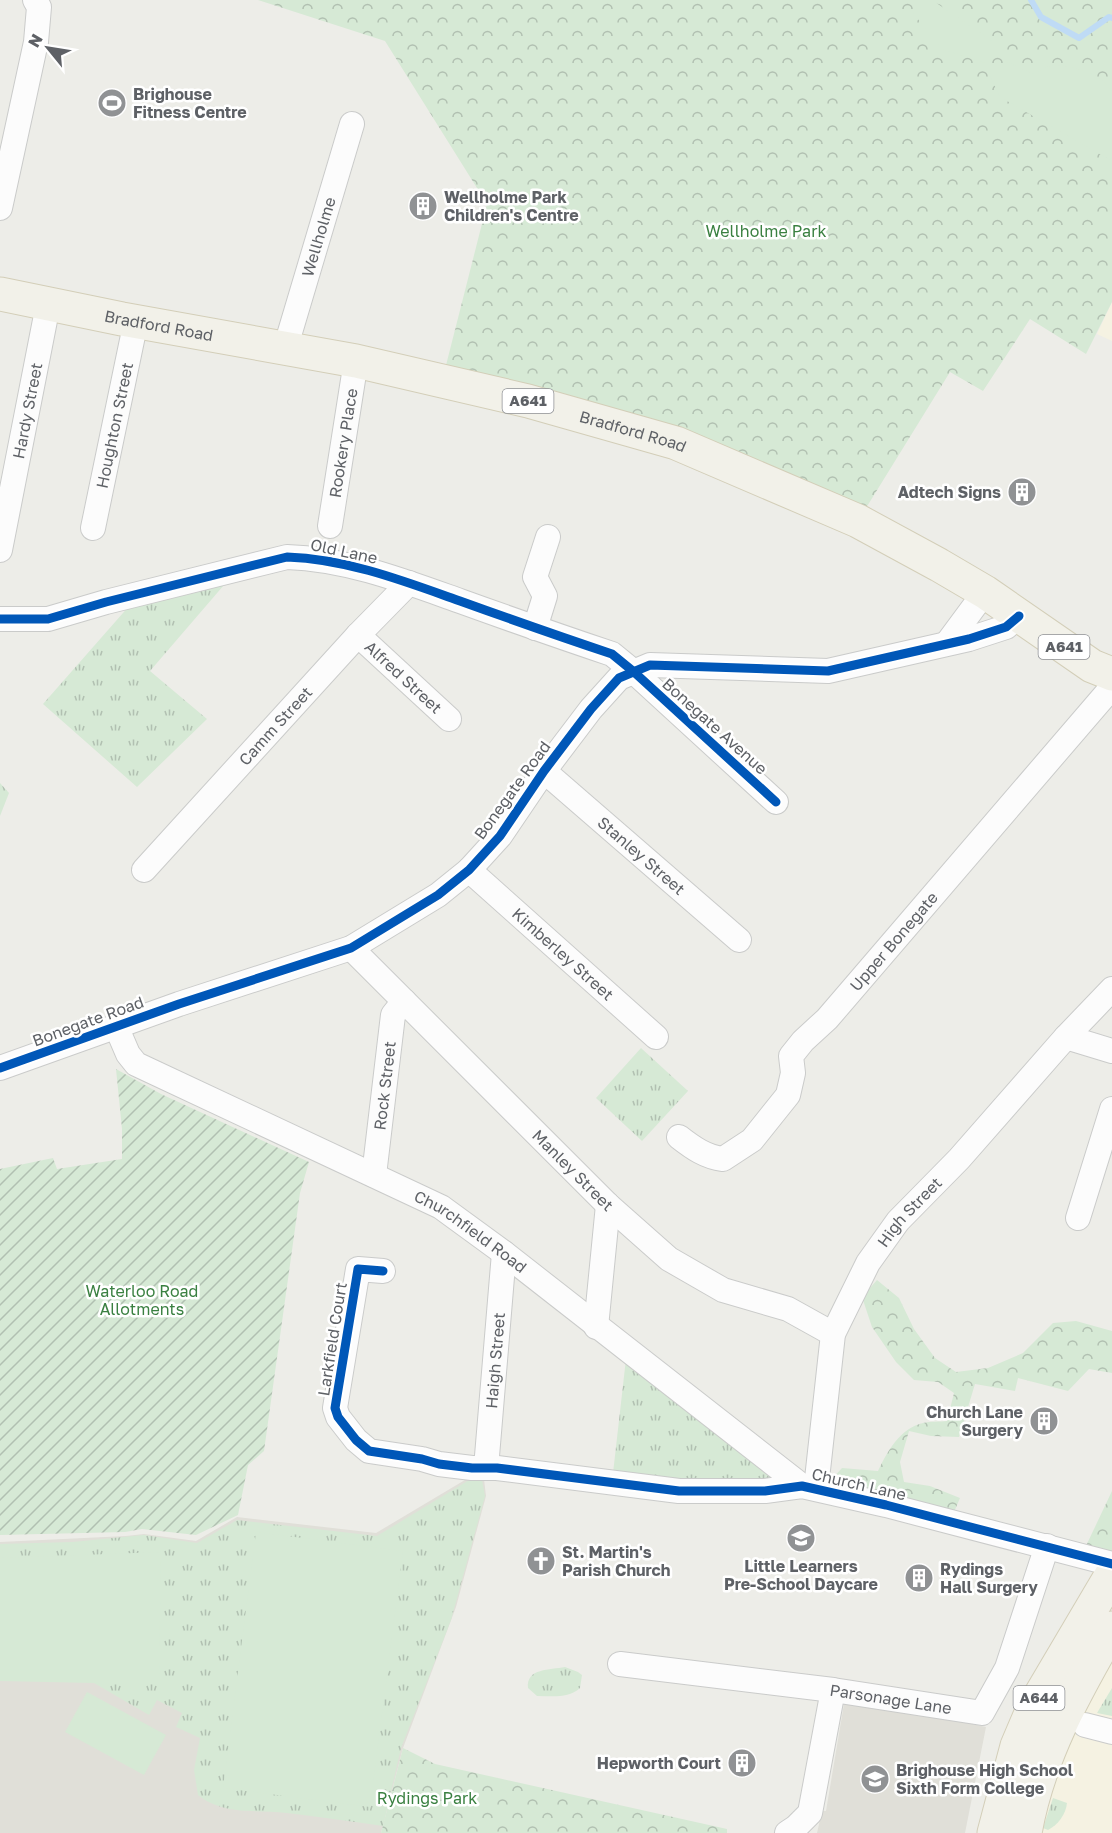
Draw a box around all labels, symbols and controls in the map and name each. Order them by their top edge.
north arrow [18,18,78,78]
text: N [23,30,47,51]
place label: Brighouse Fitness Centre [133,84,247,122]
sports icon: Brighouse Fitness Centre [96,87,128,119]
place label: Wellholme Park Children's Centre [444,187,579,225]
building icon: Wellholme Park Children's Centre [407,190,439,222]
street label: Wellholme [297,195,340,279]
park label: Wellholme Park [706,221,826,241]
street label: Bradford Road [103,306,215,345]
street label: Houghton Street [92,360,137,490]
street label: Hardy Street [8,361,46,460]
street label: Rookery Place [325,387,362,499]
road number: A641 [502,389,554,413]
street label: Bradford Road [577,406,689,456]
building icon: Adtech Signs [1006,476,1038,508]
place label: Adtech Signs [898,482,1001,502]
street label: Old Lane [309,534,379,568]
road number: A641 [1038,635,1090,659]
street label: Alfred Street [361,637,446,718]
street label: Bonegate Avenue [658,674,772,778]
street label: Camm Street [234,682,316,769]
street label: Bonegate Road [470,737,554,843]
street label: Stanley Street [594,812,689,899]
street label: Upper Bonegate [845,887,942,995]
street label: Kimberley Street [508,903,618,1004]
street label: Bonegate Road [30,992,146,1050]
street label: Rock Street [369,1040,400,1131]
street label: Manley Street [528,1125,618,1215]
street label: High Street [873,1173,946,1251]
street label: Churchfield Road [411,1186,531,1277]
park label: Waterloo Road Allotments [86,1281,198,1319]
street label: Larkfield Court [313,1281,351,1397]
street label: Haigh Street [481,1311,509,1409]
place label: Church Lane Surgery [926,1402,1023,1440]
building icon: Church Lane Surgery [1028,1405,1060,1437]
street label: Church Lane [810,1463,908,1505]
school or university icon: Little Learners Pre-School Daycare [785,1522,817,1554]
place label: St. Martin's Parish Church [562,1542,670,1580]
church icon: St. Martin's Parish Church [525,1545,557,1577]
place label: Little Learners Pre-School Daycare [724,1556,878,1594]
place label: Rydings Hall Surgery [940,1559,1038,1597]
building icon: Rydings Hall Surgery [903,1562,935,1594]
street label: Parsonage Lane [828,1680,953,1718]
road number: A644 [1014,1686,1064,1710]
building icon: Hepworth Court [726,1747,758,1779]
place label: Hepworth Court [597,1753,721,1773]
place label: Brighouse High School Sixth Form College [896,1760,1074,1798]
school or university icon: Brighouse High School Sixth Form College [859,1763,891,1795]
park label: Rydings Park [377,1788,477,1808]

